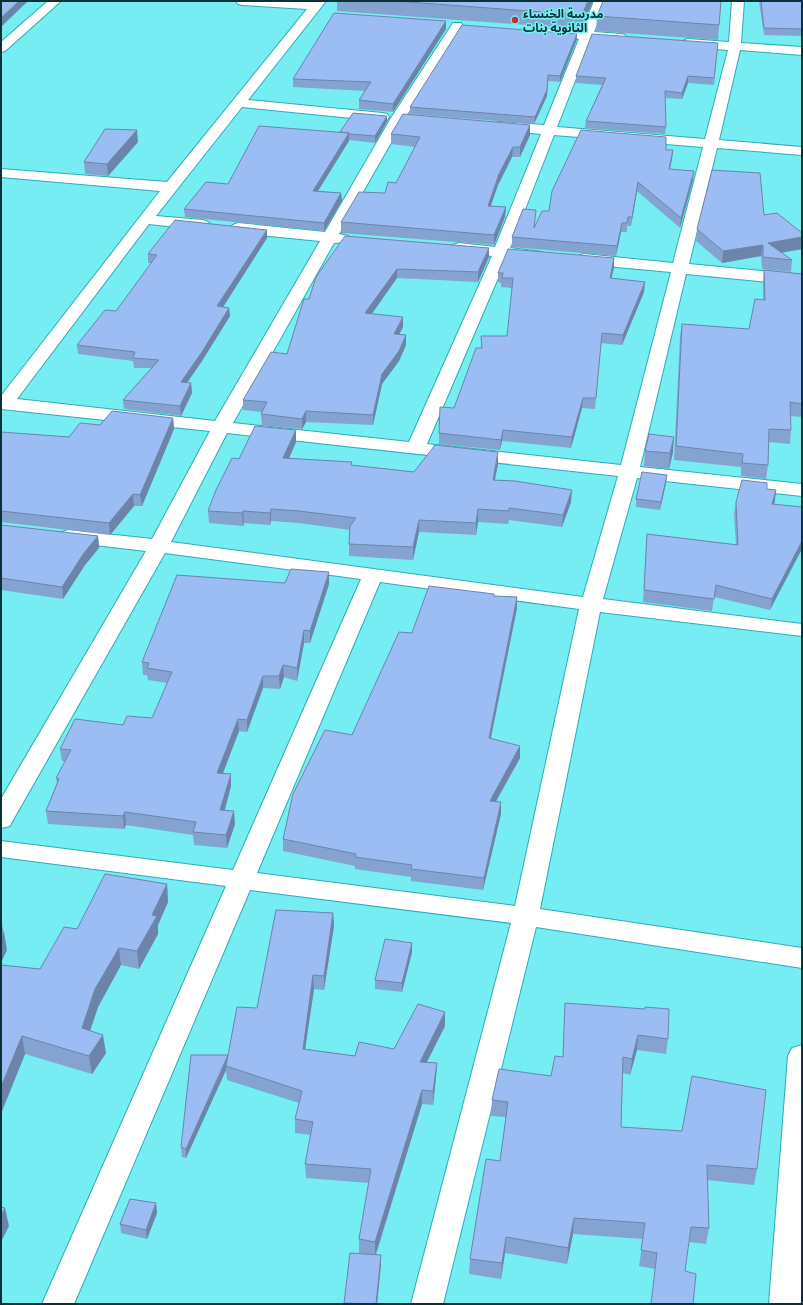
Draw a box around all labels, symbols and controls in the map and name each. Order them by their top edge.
place label: مدرسة الخنساء الثانوية بنات [523,6,603,35]
marker: مدرسة الخنساء الثانوية بنات [510,15,520,25]

